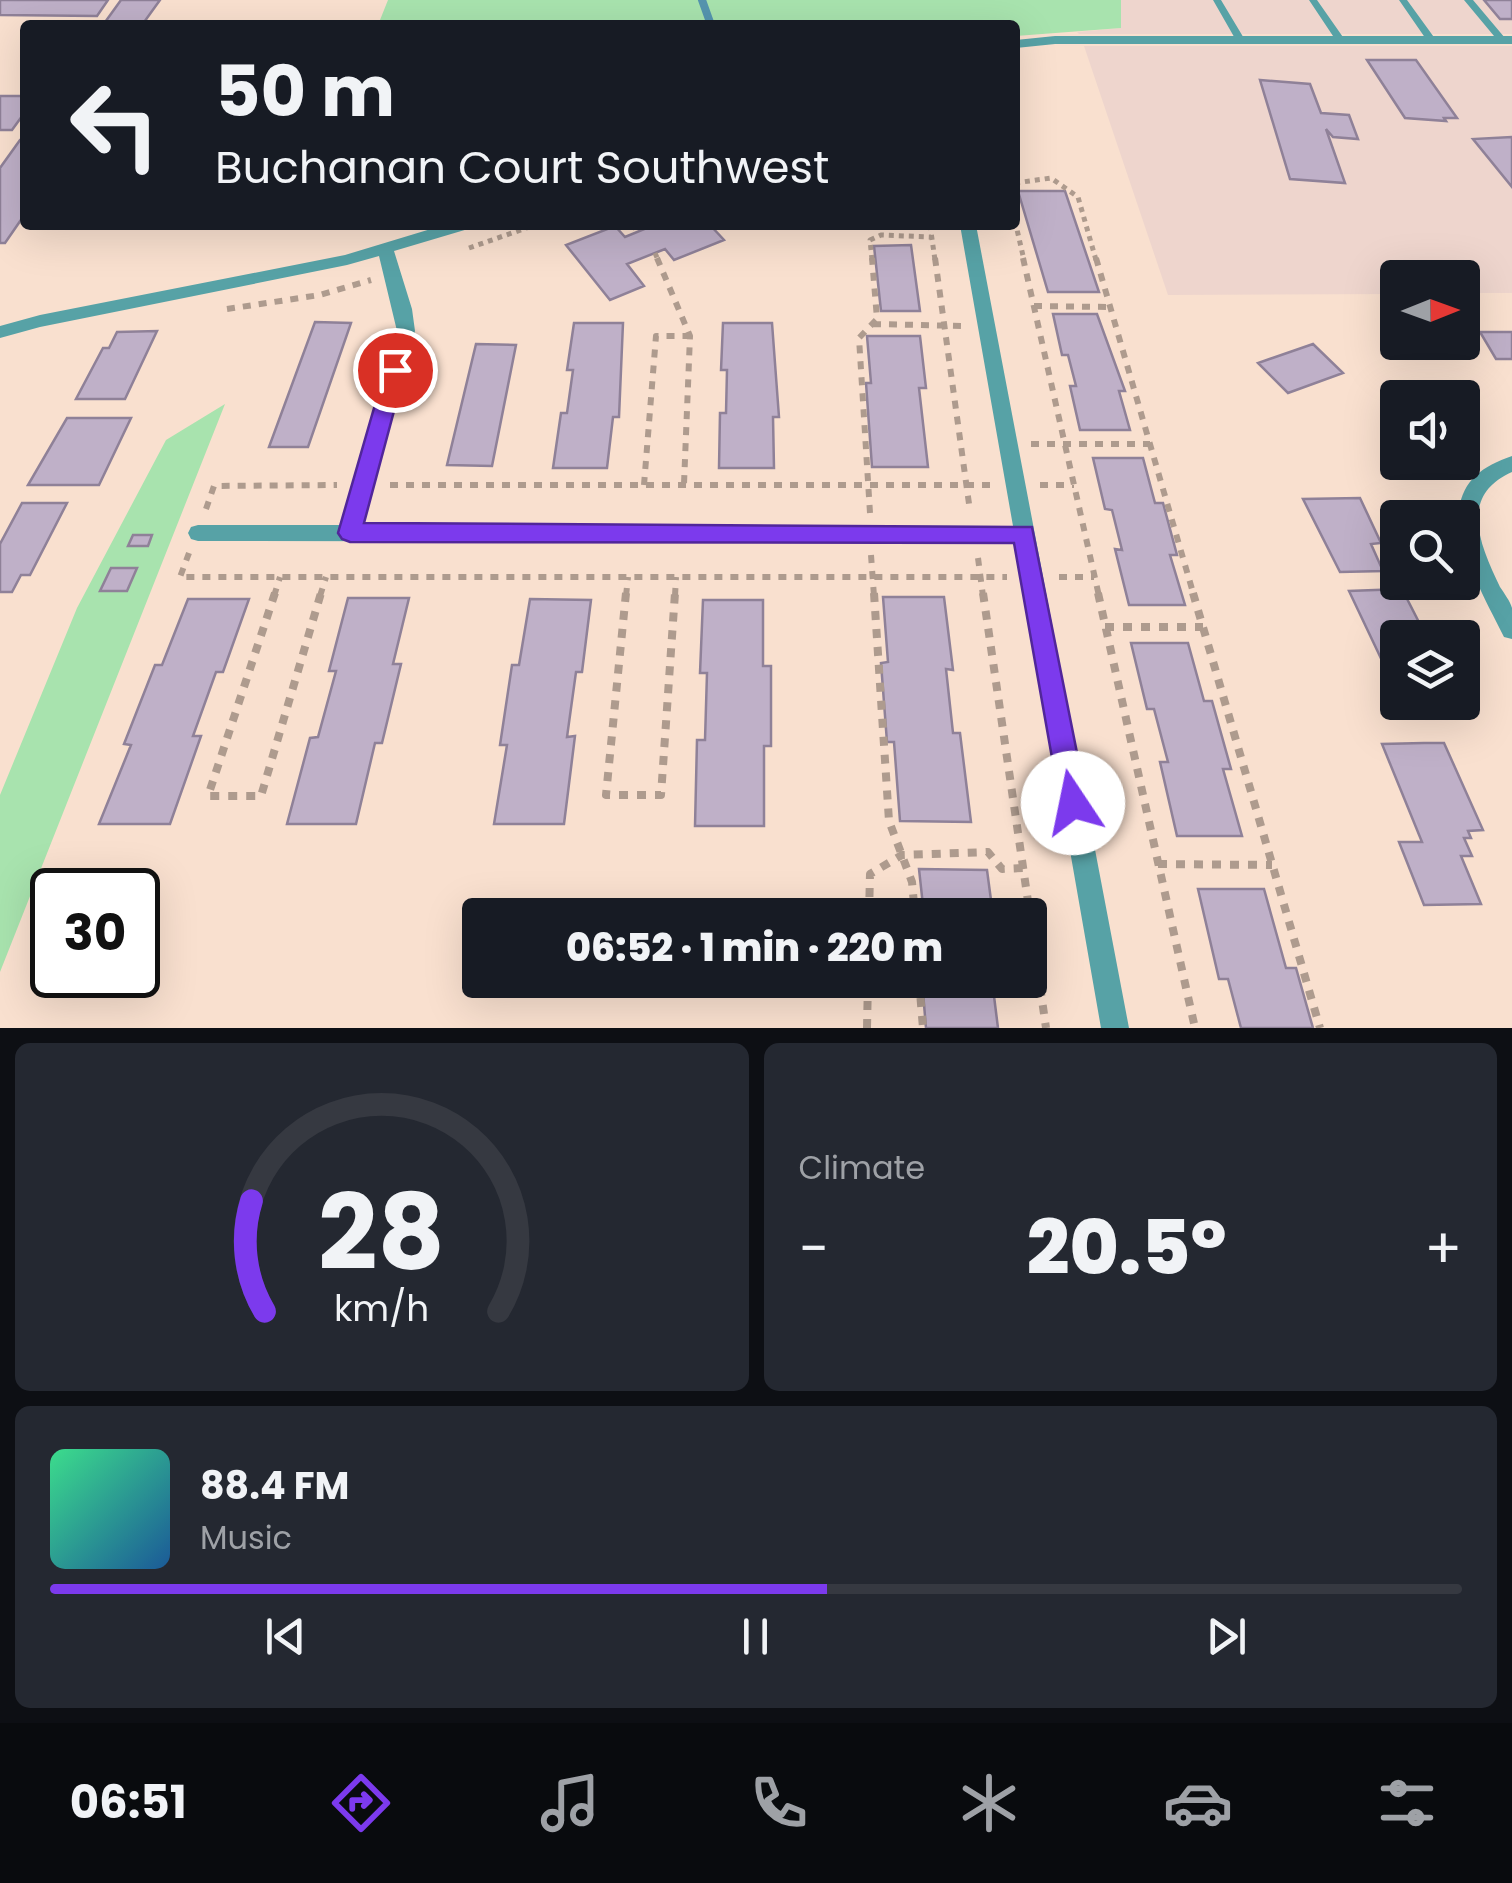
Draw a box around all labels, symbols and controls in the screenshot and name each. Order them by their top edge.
text: 50 m [215,42,395,141]
icon: left [50,60,180,190]
text: Buchanan Court Southwest [215,136,829,199]
north arrow [1380,260,1480,360]
map controls [1380,260,1480,720]
pin [353,328,438,413]
icon: arrive [368,343,423,398]
button: sound [1380,380,1480,480]
button: search [1380,500,1480,600]
button: layers [1380,620,1480,720]
position arrow [1021,751,1125,855]
speed limit sign: 30 [30,868,160,998]
text: 06:52 · 1 min · 220 m [566,921,943,974]
text: Climate [799,1145,925,1190]
text: 28 [318,1160,445,1305]
text: 20.5° [1027,1195,1226,1300]
text: − [799,1210,829,1287]
text: + [1424,1210,1462,1287]
text: km/h [334,1283,429,1334]
text: 88.4 FM [200,1459,349,1512]
text: Music [200,1515,292,1560]
icon: previous [258,1609,313,1664]
icon: pause [728,1609,783,1664]
icon: next [1199,1609,1254,1664]
icon: directions [326,1768,396,1838]
icon: music [535,1768,605,1838]
icon: phone [744,1768,814,1838]
icon: climate [954,1768,1024,1838]
icon: car [1163,1768,1233,1838]
icon: filters [1372,1768,1442,1838]
text: 06:51 [70,1771,187,1834]

